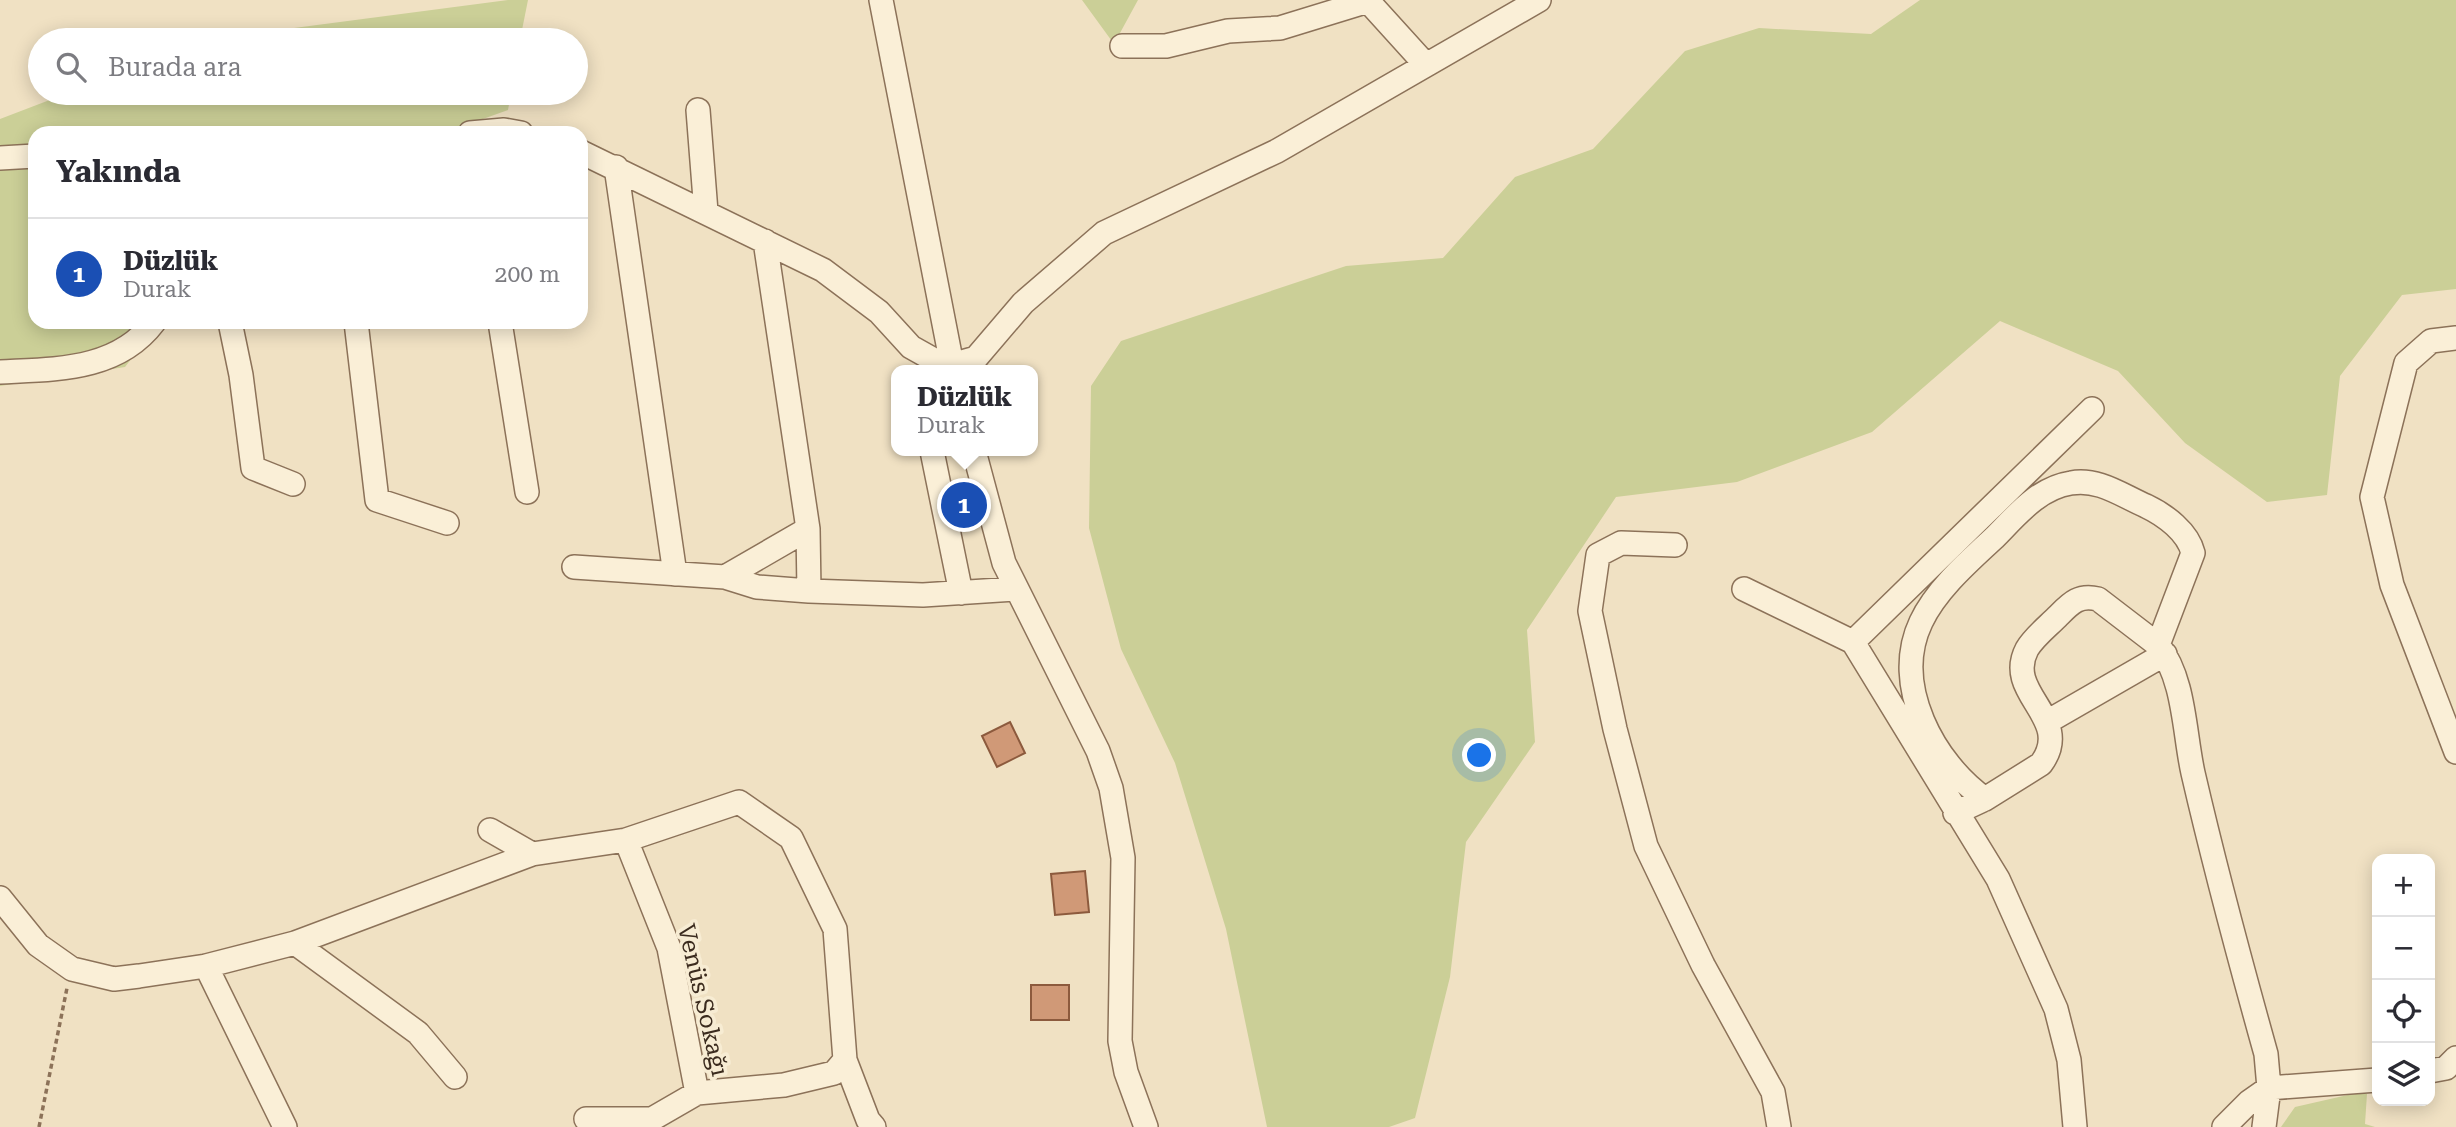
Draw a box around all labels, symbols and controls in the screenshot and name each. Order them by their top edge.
search box [28,28,588,105]
icon: search [52,48,90,86]
text: Burada ara [108,52,242,82]
text: Yakında [56,154,181,189]
text: Düzlük [123,246,218,276]
text: 1 [73,261,85,288]
text: 200 m [495,261,560,288]
text: Durak [123,276,191,303]
popup [891,365,1038,456]
text: Düzlük [917,382,1012,412]
text: Durak [917,412,985,439]
pin: 1 [941,479,987,531]
your location [1462,738,1496,772]
map controls [2372,854,2435,1106]
button: + [2372,854,2435,917]
button: − [2372,917,2435,980]
street label: Venüs Sokağı [672,921,734,1079]
button: locate [2372,980,2435,1043]
button: layers [2372,1043,2435,1106]

